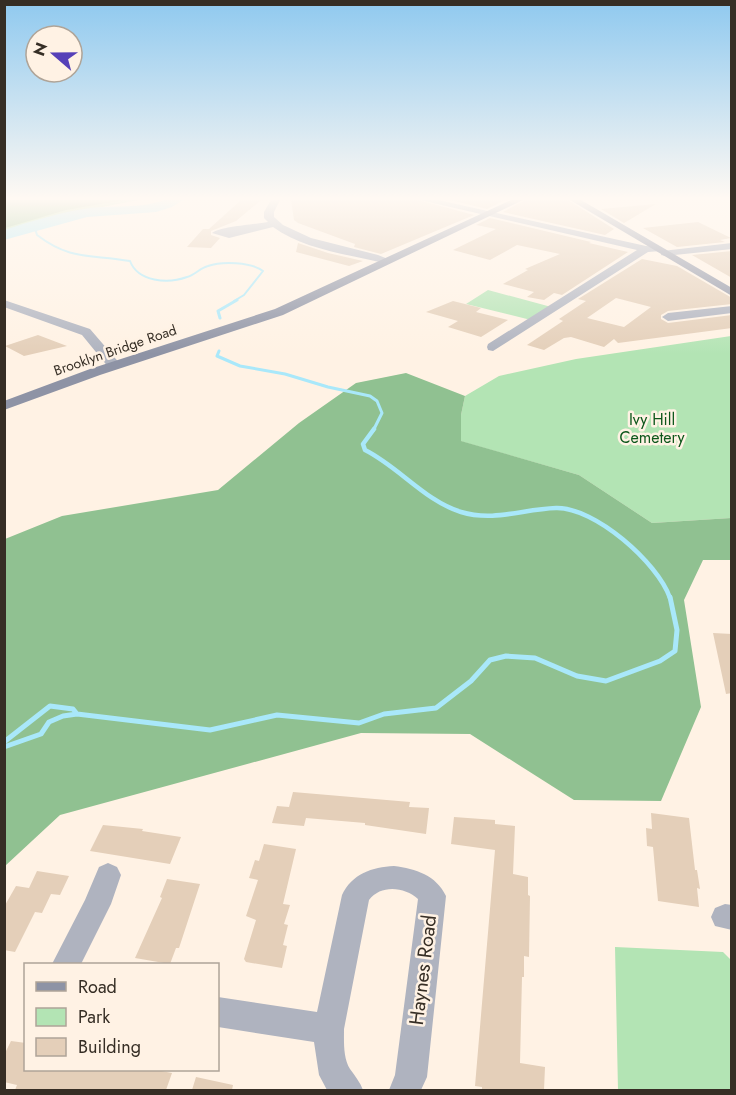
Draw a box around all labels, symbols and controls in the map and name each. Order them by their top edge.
north arrow [24,24,84,84]
text: N [27,39,53,59]
street label: Brooklyn Bridge Road [51,320,179,380]
park label: Ivy Hill Cemetery [619,408,685,449]
street label: Haynes Road [402,913,444,1027]
legend [24,963,219,1071]
text: Road [78,974,117,1000]
text: Park [78,1004,110,1030]
text: Building [78,1034,141,1060]

